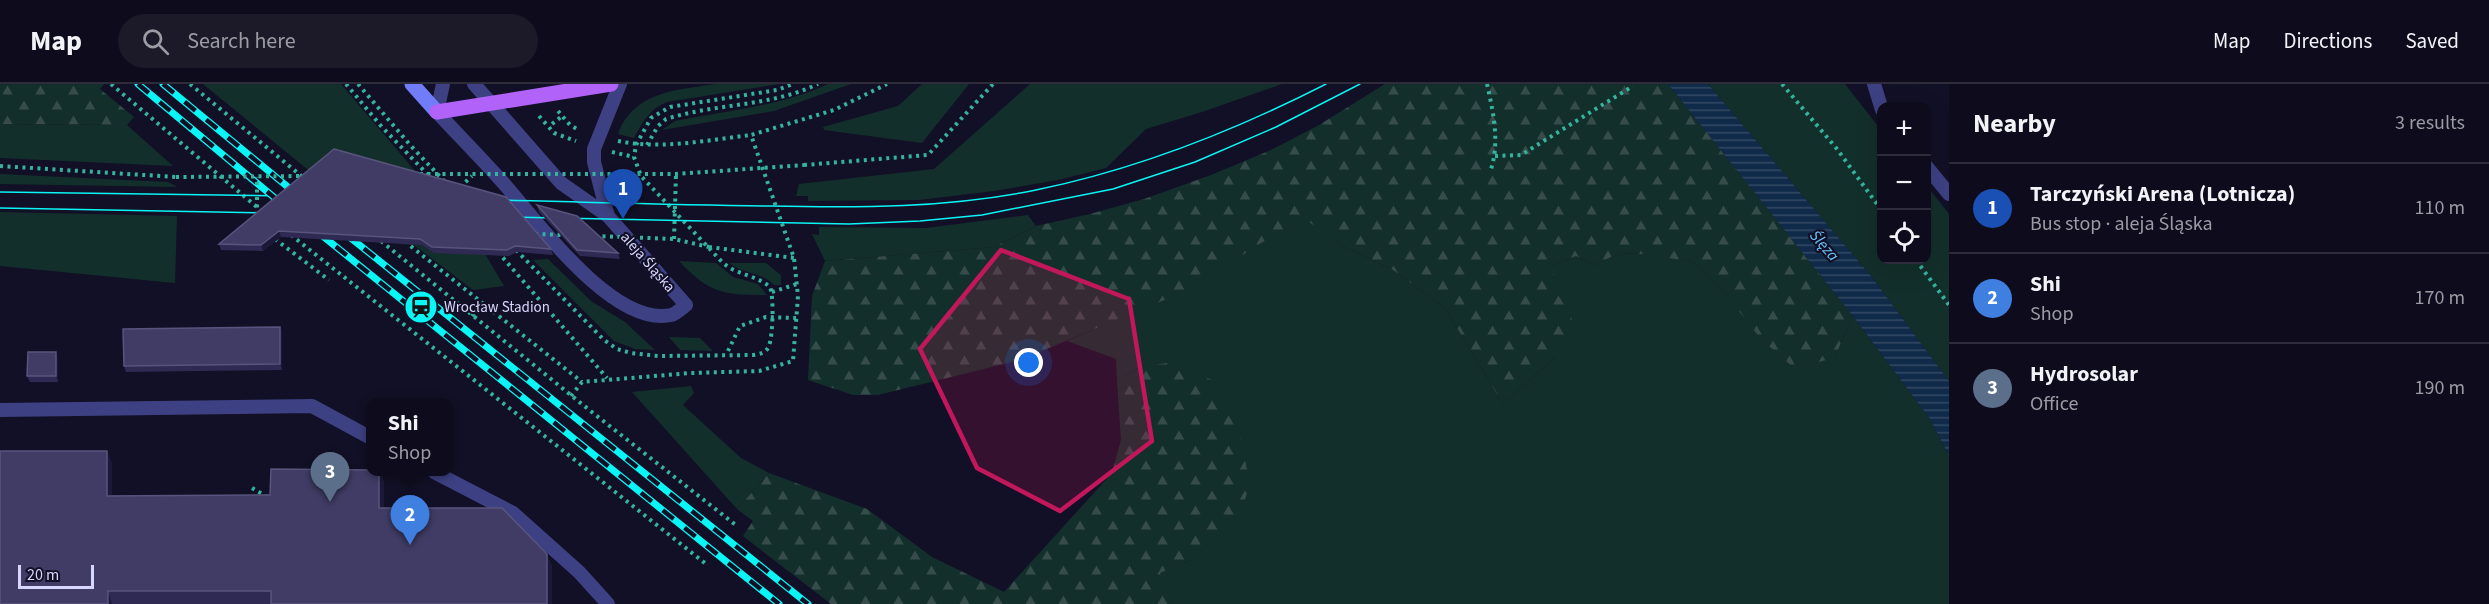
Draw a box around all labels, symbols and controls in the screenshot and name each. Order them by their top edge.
search box [118,14,538,68]
text: Map [30,21,82,61]
icon: search [139,25,172,58]
text: Search here [187,25,296,57]
text: Map [2213,26,2251,56]
text: Directions [2284,26,2372,56]
text: Saved [2405,26,2459,56]
map controls [1877,102,1931,264]
button: + [1877,102,1931,156]
text: Nearby [1973,105,2056,142]
text: 3 results [2395,109,2465,137]
button: − [1877,156,1931,210]
pin: 1 [604,170,642,219]
text: Tarczyński Arena (Lotnicza) [2030,178,2295,210]
text: 1 [1987,194,1998,222]
text: 110 m [2415,194,2465,222]
button: locate [1877,210,1931,264]
text: Bus stop · aleja Śląska [2030,210,2213,238]
water label: Ślęza [1805,225,1844,266]
street label: aleja Śląska [616,228,680,297]
text: Shi [2030,268,2061,300]
text: 2 [1987,284,1998,312]
text: 170 m [2415,284,2465,312]
station icon: Wrocław Stadion [403,289,439,325]
place label: Wrocław Stadion [444,297,550,318]
text: Shop [2030,300,2074,328]
your location [1014,348,1043,377]
text: Hydrosolar [2030,358,2138,390]
text: 3 [1987,374,1998,402]
text: 190 m [2415,374,2465,402]
text: Office [2030,390,2078,418]
popup [366,398,453,476]
text: Shi [388,407,419,439]
text: Shop [388,439,431,467]
pin: 3 [310,452,350,502]
pin: 2 [390,496,430,545]
scale bar [18,562,94,590]
text: 20 m [27,564,59,586]

